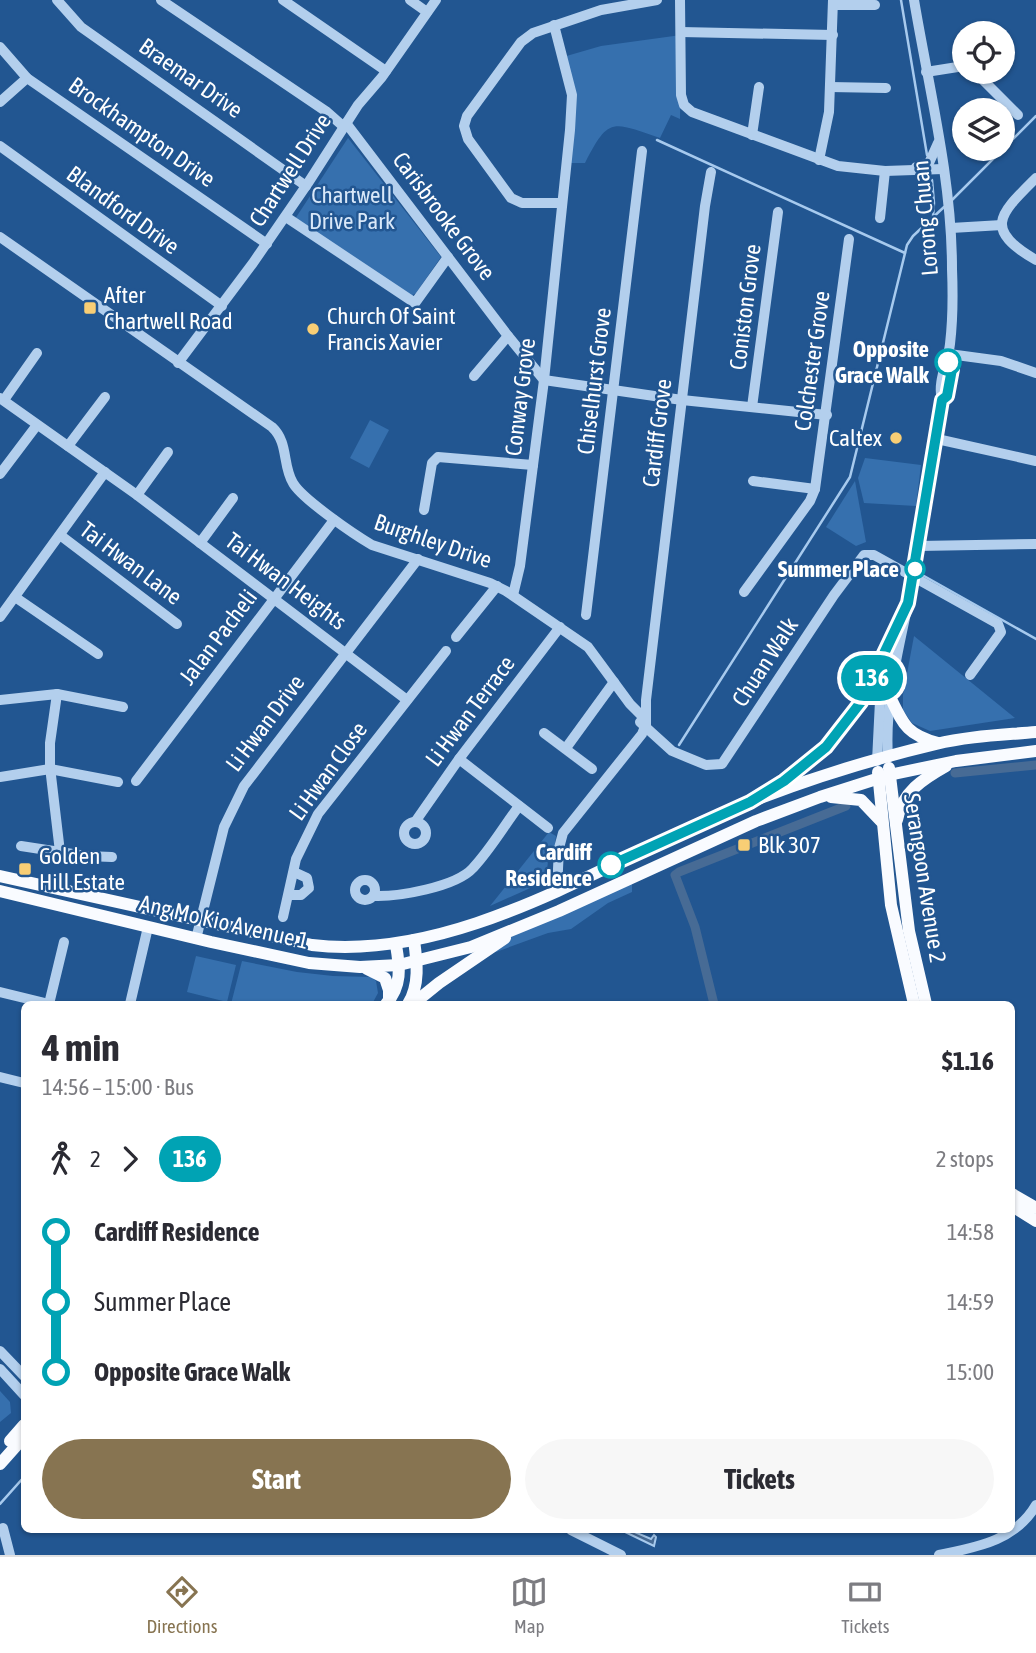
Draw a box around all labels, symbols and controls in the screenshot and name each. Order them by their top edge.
map controls [952,21,1015,161]
button: locate [952,21,1015,84]
street label: Braemar Drive [134,33,248,123]
street label: Brockhampton Drive [64,72,220,192]
button: layers [952,98,1015,161]
street label: Chartwell Drive [244,109,336,231]
street label: Carisbrooke Grove [388,147,500,285]
street label: Lorong Chuan [907,159,943,277]
street label: Blandford Drive [62,161,184,259]
park label: Chartwell Drive Park [309,182,395,234]
street label: Coniston Grove [724,243,766,371]
place label: After Chartwell Road [104,282,233,334]
street label: Colchester Grove [789,289,835,433]
marker: After Chartwell Road [82,300,98,316]
place label: Church Of Saint Francis Xavier [327,303,456,355]
street label: Chiselhurst Grove [572,306,616,456]
marker: Church Of Saint Francis Xavier [305,321,321,337]
place label: Opposite Grace Walk [835,336,930,388]
street label: Conway Grove [500,337,540,457]
marker: Opposite Grace Walk [935,349,961,375]
street label: Cardiff Grove [637,377,677,489]
place label: Caltex [829,425,882,451]
marker: Caltex [888,430,904,446]
street label: Burghley Drive [371,509,495,573]
street label: Tai Hwan Lane [75,516,187,610]
street label: Tai Hwan Heights [221,527,351,635]
place label: Summer Place [778,556,899,582]
marker: Summer Place [905,559,925,579]
street label: Jalan Pacheli [174,584,262,690]
street label: Chuan Walk [727,613,803,711]
street label: Li Hwan Terrace [420,651,520,771]
line badge: 136 [832,655,912,701]
text: 136 [855,664,889,691]
street label: Li Hwan Drive [220,670,310,776]
street label: Li Hwan Close [284,717,372,825]
street label: Serangoon Avenue 2 [899,791,951,965]
place label: Blk 307 [758,832,821,858]
marker: Blk 307 [736,837,752,853]
place label: Cardiff Residence [505,839,593,891]
place label: Golden Hill Estate [39,843,125,895]
marker: Cardiff Residence [598,852,624,878]
marker: Golden Hill Estate [17,861,33,877]
street label: Ang Mo Kio Avenue 1 [137,890,311,954]
text: 4 min [42,1026,120,1069]
text: $1.16 [942,1046,994,1076]
text: 14:56 – 15:00 · Bus [42,1074,194,1100]
icon: walk [42,1140,80,1178]
icon: forward [111,1140,149,1178]
text: 136 [173,1145,207,1172]
text: 2 [90,1146,101,1172]
text: 2 stops [936,1146,994,1172]
text: Cardiff Residence [94,1217,260,1247]
text: 14:58 [947,1219,994,1245]
text: Summer Place [94,1287,231,1317]
text: 14:59 [947,1289,994,1315]
text: Opposite Grace Walk [94,1357,290,1387]
text: 15:00 [946,1359,994,1385]
button: Start [42,1439,511,1519]
button: Tickets [525,1439,994,1519]
tab: Directions [146,1573,217,1637]
tab: Map [510,1573,548,1637]
tab: Tickets [841,1573,889,1637]

